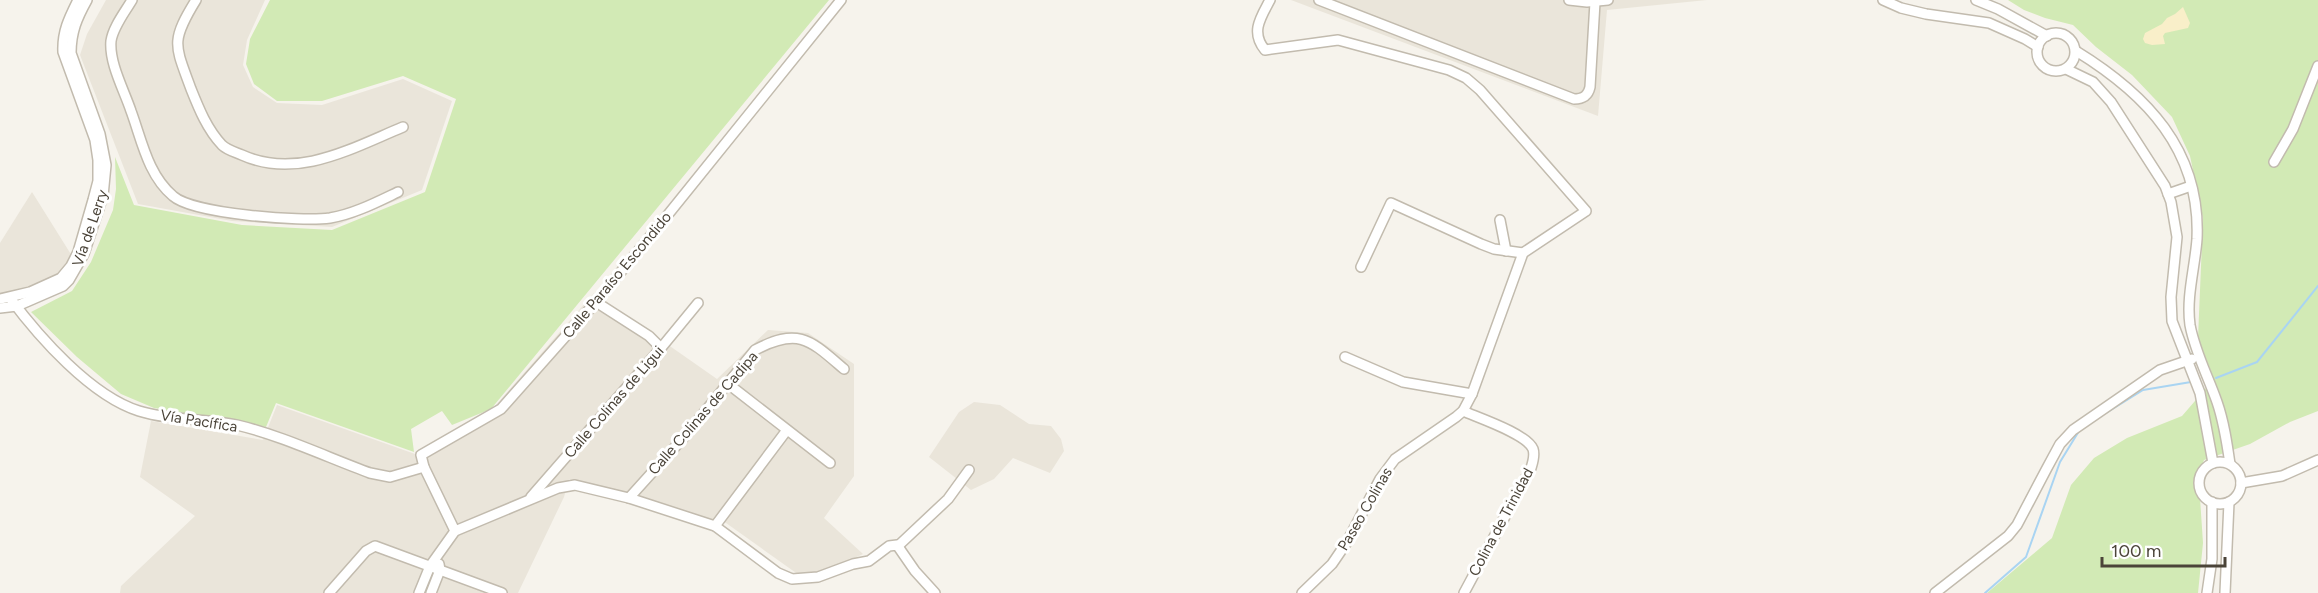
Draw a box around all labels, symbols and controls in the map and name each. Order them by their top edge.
street label: Vía de Lerry [68,187,112,269]
street label: Calle Paraíso Escondido [559,208,675,342]
street label: Calle Colinas de Ligui [560,342,668,462]
street label: Calle Colinas de Cadipa [644,348,762,478]
street label: Vía Pacífica [159,406,239,436]
street label: Paseo Colinas [1334,464,1396,554]
street label: Colina de Trinidad [1465,465,1537,579]
scale bar [2102,530,2225,568]
text: 100 m [2111,540,2161,562]

